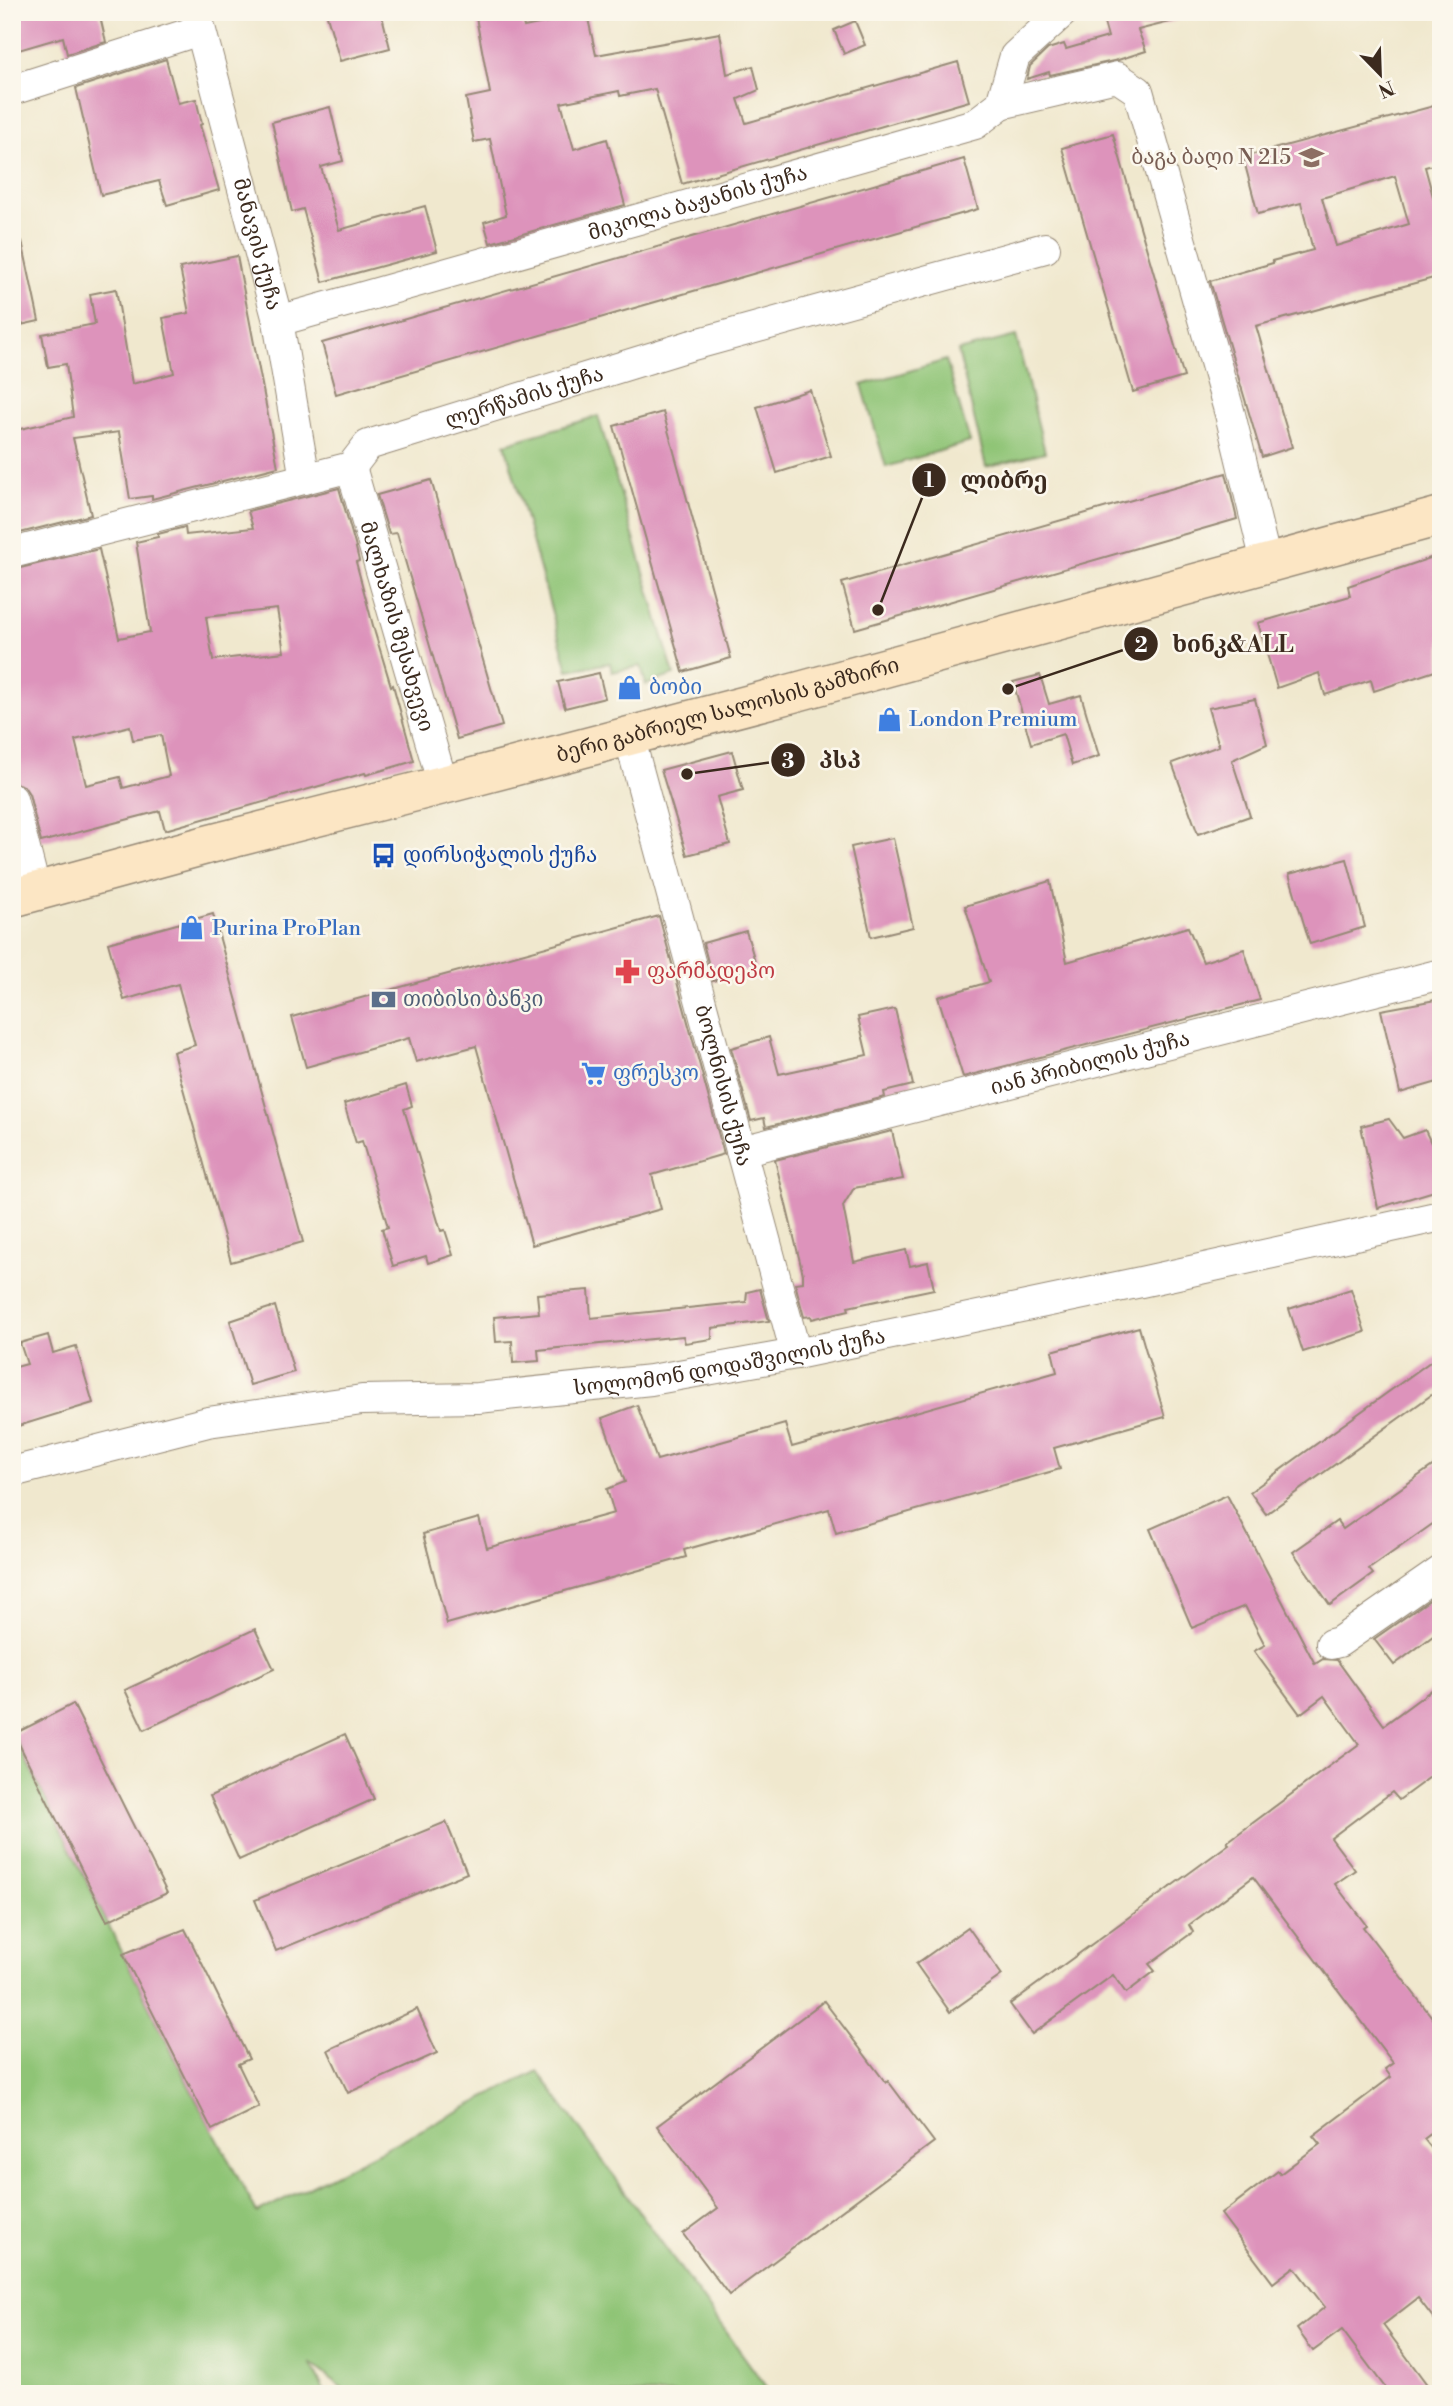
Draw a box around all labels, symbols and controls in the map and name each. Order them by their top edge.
north arrow [1344,38,1414,108]
text: N [1375,75,1398,103]
school or university icon: ბაგა ბაღი N 215 [1297,143,1325,171]
place label: ბაგა ბაღი N 215 [1131,145,1291,171]
street label: მიკოლა ბაჟანის ქუჩა [585,160,810,247]
street label: მანავის ქუჩა [227,175,287,313]
street label: ლერწამის ქუჩა [442,361,607,434]
callout: ლიბრე [911,458,1061,502]
text: ლიბრე [961,467,1047,495]
text: 1 [924,468,934,494]
street label: მალხაზის შესახვევი [353,519,439,735]
callout: ხინკ&ALL [1123,622,1308,666]
text: ხინკ&ALL [1172,631,1294,659]
text: 2 [1134,633,1148,659]
street label: ბერი გაბრიელ სალოსის გამზირი [554,653,902,769]
shop icon: ბობი [615,673,643,701]
place label: ბობი [649,675,702,701]
shop icon: London Premium [875,705,903,733]
place label: London Premium [909,707,1077,733]
callout: პსპ [771,738,875,782]
text: პსპ [819,747,861,775]
text: 3 [782,749,794,775]
bus stop icon: დირსიჭალის ქუჩა [369,841,397,869]
place label: დირსიჭალის ქუჩა [403,843,597,869]
shop icon: Purina ProPlan [178,914,206,942]
place label: Purina ProPlan [212,916,362,942]
pharmacy icon: ფარმადეპო [613,957,641,985]
place label: ფარმადეპო [647,959,775,985]
bank icon: თიბისი ბანკი [369,985,397,1013]
place label: თიბისი ბანკი [403,987,543,1013]
street label: ბოლნისის ქუჩა [688,1002,757,1169]
street label: იან პრიბილის ქუჩა [988,1026,1193,1101]
supermarket icon: ფრესკო [579,1059,607,1087]
place label: ფრესკო [613,1061,699,1087]
street label: სოლომონ დოდაშვილის ქუჩა [572,1324,888,1402]

